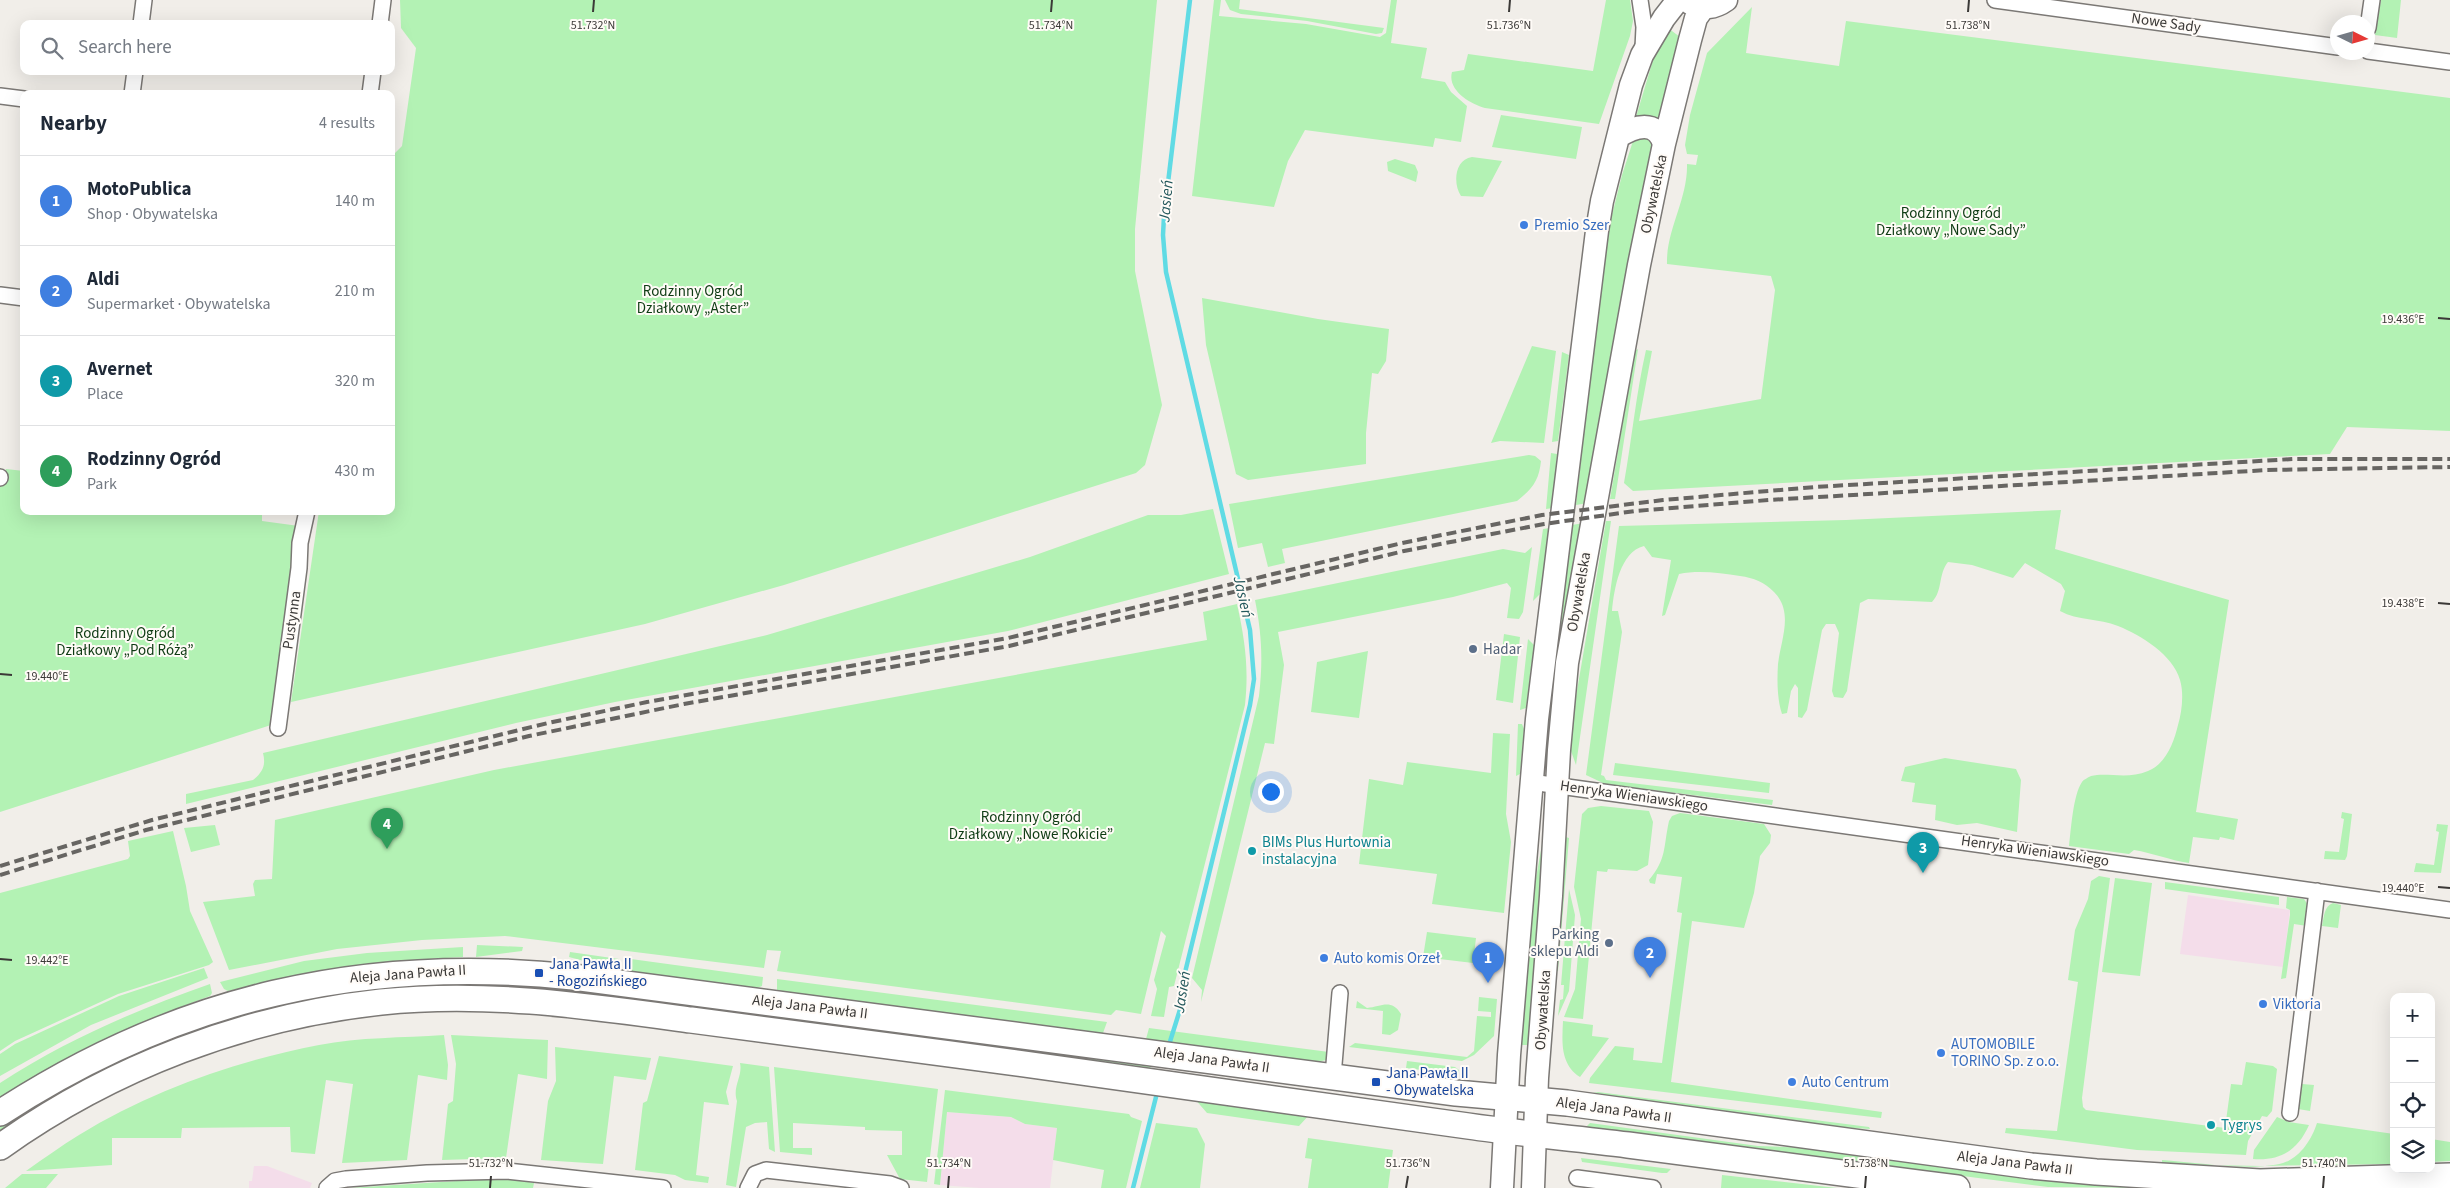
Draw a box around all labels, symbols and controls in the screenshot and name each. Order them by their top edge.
street label: Nowe Sady [2130,8,2202,38]
north arrow [2330,15,2375,60]
text: 51.732°N [571,17,615,34]
text: 51.734°N [1029,17,1073,34]
text: 51.736°N [1487,17,1531,34]
text: 51.738°N [1946,17,1990,34]
search box [20,20,395,75]
icon: search [38,34,66,62]
text: Search here [78,34,172,61]
text: Nearby [40,108,107,138]
text: 4 results [319,112,375,134]
street label: Obywatelska [1635,152,1673,236]
text: MotoPublica [87,176,191,203]
water label: Jasień [1153,178,1179,224]
text: 1 [52,190,60,212]
text: 140 m [335,190,375,212]
text: Shop · Obywatelska [87,203,218,225]
park label: Rodzinny Ogród Działkowy „Nowe Sady” [1876,203,2026,241]
place label: Premio Szer [1534,215,1610,236]
marker: Premio Szer [1518,219,1530,231]
text: Aldi [87,266,119,293]
text: 2 [52,280,60,302]
text: 210 m [335,280,375,302]
park label: Rodzinny Ogród Działkowy „Aster” [637,281,749,319]
text: Supermarket · Obywatelska [87,293,271,315]
text: 19.436°E [2381,311,2425,328]
text: Avernet [87,356,153,383]
text: 3 [52,370,60,392]
text: 320 m [335,370,375,392]
text: Place [87,383,123,405]
text: Rodzinny Ogród [87,446,221,473]
text: 4 [52,460,60,482]
text: 430 m [335,460,375,482]
text: Park [87,473,117,495]
street label: Obywatelska [1562,551,1596,633]
water label: Jasień [1227,573,1259,621]
street label: Pustynna [278,589,306,651]
text: 19.438°E [2381,595,2425,612]
park label: Rodzinny Ogród Działkowy „Pod Różą” [56,623,194,661]
place label: Hadar [1483,639,1522,660]
marker: Hadar [1467,643,1479,655]
text: 19.440°E [25,668,69,685]
street label: Henryka Wieniawskiego [1559,775,1709,817]
your location [1258,779,1284,805]
park label: Rodzinny Ogród Działkowy „Nowe Rokicie” [949,807,1113,845]
pin: 4 [371,808,403,849]
street label: Henryka Wieniawskiego [1960,830,2110,872]
place label: BIMs Plus Hurtownia instalacyjna [1262,832,1391,870]
pin: 3 [1907,832,1939,873]
marker: BIMs Plus Hurtownia instalacyjna [1246,845,1258,857]
text: 19.440°E [2381,880,2425,897]
place label: Parking sklepu Aldi [1531,924,1599,962]
marker: Parking sklepu Aldi [1603,937,1615,949]
pin: 2 [1634,937,1666,978]
pin: 1 [1472,942,1504,983]
place label: Auto komis Orzeł [1334,948,1441,969]
text: 19.442°E [25,952,69,969]
marker: Auto komis Orzeł [1318,952,1330,964]
place label: Jana Pawła II - Rogozińskiego [549,954,647,992]
street label: Aleja Jana Pawła II [349,959,467,989]
marker: Jana Pawła II - Rogozińskiego [533,967,545,979]
water label: Jasień [1168,969,1196,1016]
street label: Obywatelska [1530,969,1556,1051]
street label: Aleja Jana Pawła II [751,989,869,1025]
map controls [2390,993,2435,1173]
button: + [2390,993,2435,1038]
place label: Viktoria [2273,994,2321,1015]
marker: Viktoria [2257,998,2269,1010]
place label: AUTOMOBILE TORINO Sp. z o.o. [1951,1034,2059,1072]
button: − [2390,1038,2435,1083]
street label: Aleja Jana Pawła II [1153,1042,1271,1078]
marker: AUTOMOBILE TORINO Sp. z o.o. [1935,1047,1947,1059]
place label: Jana Pawła II - Obywatelska [1386,1063,1474,1101]
place label: Auto Centrum [1802,1072,1889,1093]
marker: Jana Pawła II - Obywatelska [1370,1076,1382,1088]
marker: Auto Centrum [1786,1076,1798,1088]
button: locate [2390,1083,2435,1128]
street label: Aleja Jana Pawła II [1555,1092,1673,1128]
place label: Tygrys [2221,1115,2262,1136]
marker: Tygrys [2205,1119,2217,1131]
button: layers [2390,1128,2435,1173]
street label: Aleja Jana Pawła II [1956,1145,2074,1181]
text: 51.732°N [469,1155,513,1172]
text: 51.734°N [927,1155,971,1172]
text: 51.736°N [1386,1155,1430,1172]
text: 51.738°N [1844,1155,1888,1172]
text: 51.740°N [2302,1155,2346,1172]

